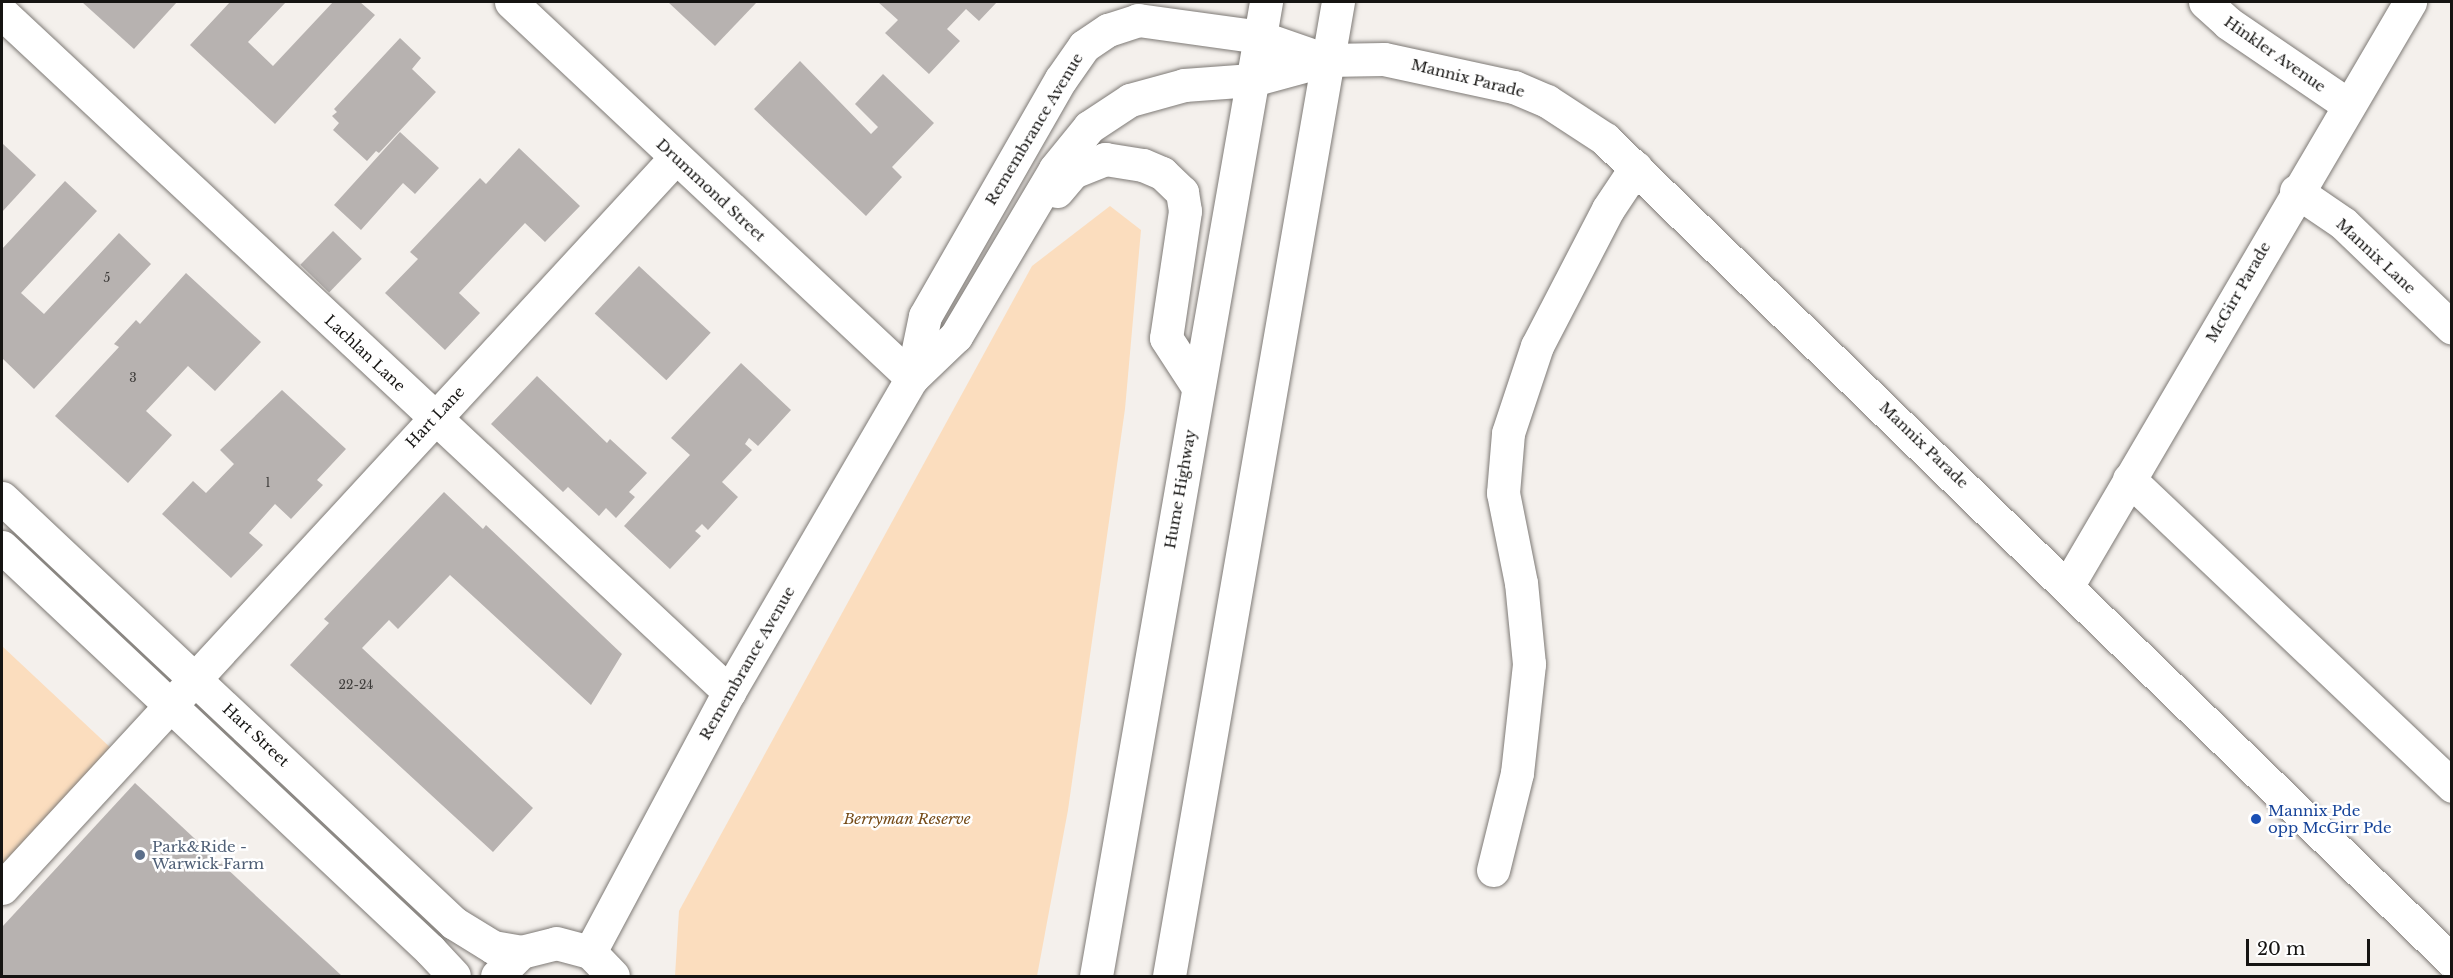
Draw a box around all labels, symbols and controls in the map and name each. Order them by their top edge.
street label: Hinkler Avenue [2220,12,2330,96]
street label: Remembrance Avenue [981,49,1087,209]
street label: Mannix Parade [1409,55,1527,101]
street label: Drummond Street [653,135,769,245]
street label: Mannix Lane [2333,215,2419,297]
street label: McGirr Parade [2202,238,2274,346]
house number: 5 [104,271,110,285]
street label: Lachlan Lane [321,311,409,395]
house number: 3 [129,371,137,385]
street label: Hart Lane [402,383,468,451]
street label: Mannix Parade [1876,398,1972,492]
street label: Hume Highway [1161,428,1199,550]
house number: 1 [265,476,271,490]
street label: Remembrance Avenue [696,583,798,743]
house number: 22-24 [339,678,373,692]
street label: Hart Street [219,700,293,770]
place label: Mannix Pde opp McGirr Pde [2268,801,2392,836]
park label: Berryman Reserve [843,810,971,828]
marker: Mannix Pde opp McGirr Pde [2249,812,2263,826]
place label: Park&Ride - Warwick Farm [152,837,264,872]
marker: Park&Ride - Warwick Farm [133,848,147,862]
scale bar [2249,927,2374,965]
text: 20 m [2257,938,2305,960]

